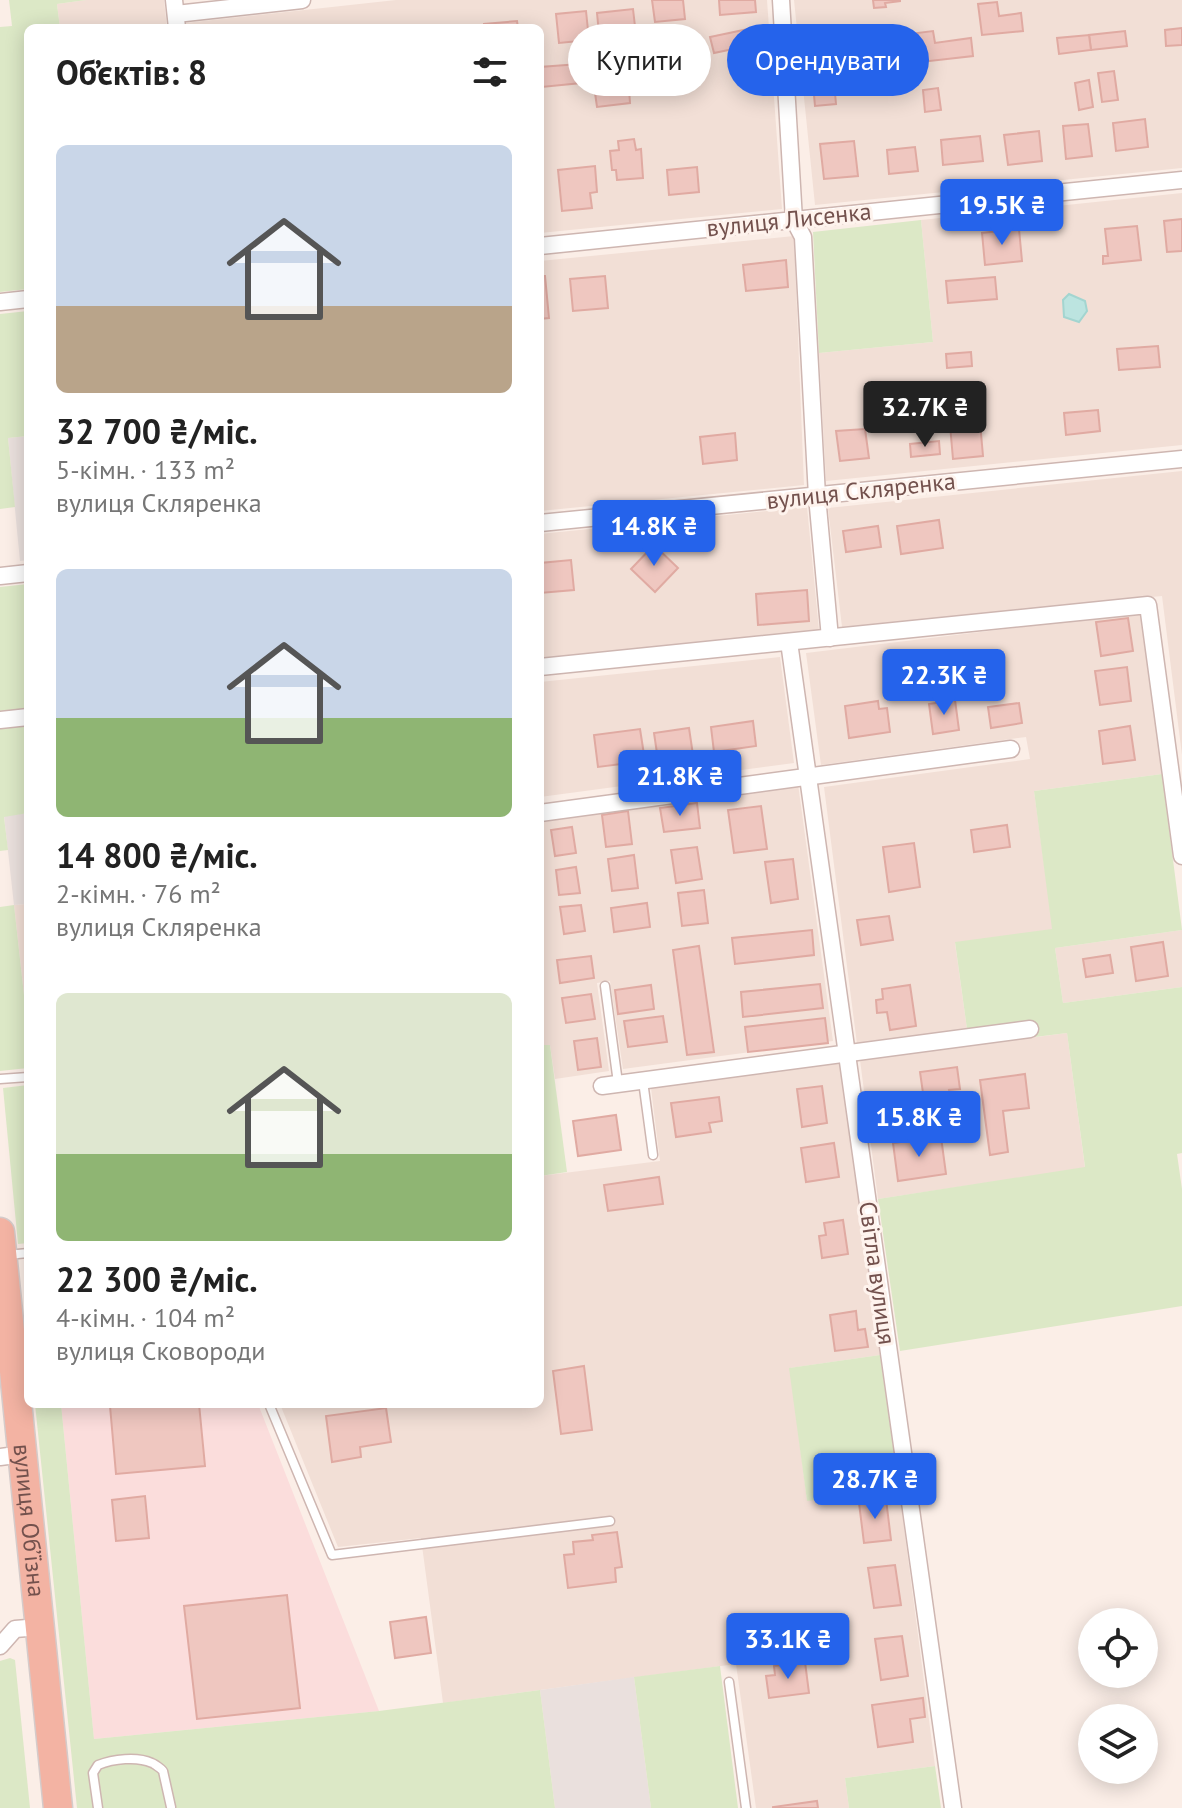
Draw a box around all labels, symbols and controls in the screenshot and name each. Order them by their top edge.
chip: Купити [568,24,711,96]
chip: Орендувати [727,24,929,96]
text: Об’єктів: 8 [56,50,207,94]
icon: filters [468,50,512,94]
pin: 19.5K ₴ [928,179,1076,247]
text: 19.5K ₴ [958,188,1046,221]
street label: вулиця Лисенка [705,195,873,244]
icon: home [212,197,356,341]
pin: 32.7K ₴ [851,381,999,449]
text: 32.7K ₴ [881,390,969,423]
text: 32 700 ₴/міс. [56,409,258,453]
text: 5-кімн. · 133 m² [56,453,235,486]
street label: вулиця Скляренка [765,465,957,516]
text: вулиця Скляренка [56,486,262,519]
pin: 14.8K ₴ [580,500,728,568]
text: 14.8K ₴ [610,509,698,542]
icon: home [212,621,356,765]
pin: 22.3K ₴ [870,649,1018,717]
text: 22.3K ₴ [900,658,988,691]
pin: 21.8K ₴ [606,750,754,818]
text: 21.8K ₴ [636,759,724,792]
text: 14 800 ₴/міс. [56,833,258,877]
text: 2-кімн. · 76 m² [56,877,221,910]
text: вулиця Скляренка [56,910,262,943]
icon: home [212,1045,356,1189]
pin: 15.8K ₴ [845,1091,993,1159]
text: 15.8K ₴ [875,1100,963,1133]
street label: Світла вулиця [852,1199,903,1346]
text: 22 300 ₴/міс. [56,1257,258,1301]
text: 4-кімн. · 104 m² [56,1301,235,1334]
text: вулиця Сковороди [56,1334,265,1367]
street label: вулиця Об’їзна [6,1442,53,1599]
pin: 28.7K ₴ [801,1453,949,1521]
text: 28.7K ₴ [831,1462,919,1495]
map controls [1078,1608,1158,1784]
button: locate [1078,1608,1158,1688]
pin: 33.1K ₴ [714,1613,862,1681]
text: 33.1K ₴ [744,1622,832,1655]
button: layers [1078,1704,1158,1784]

